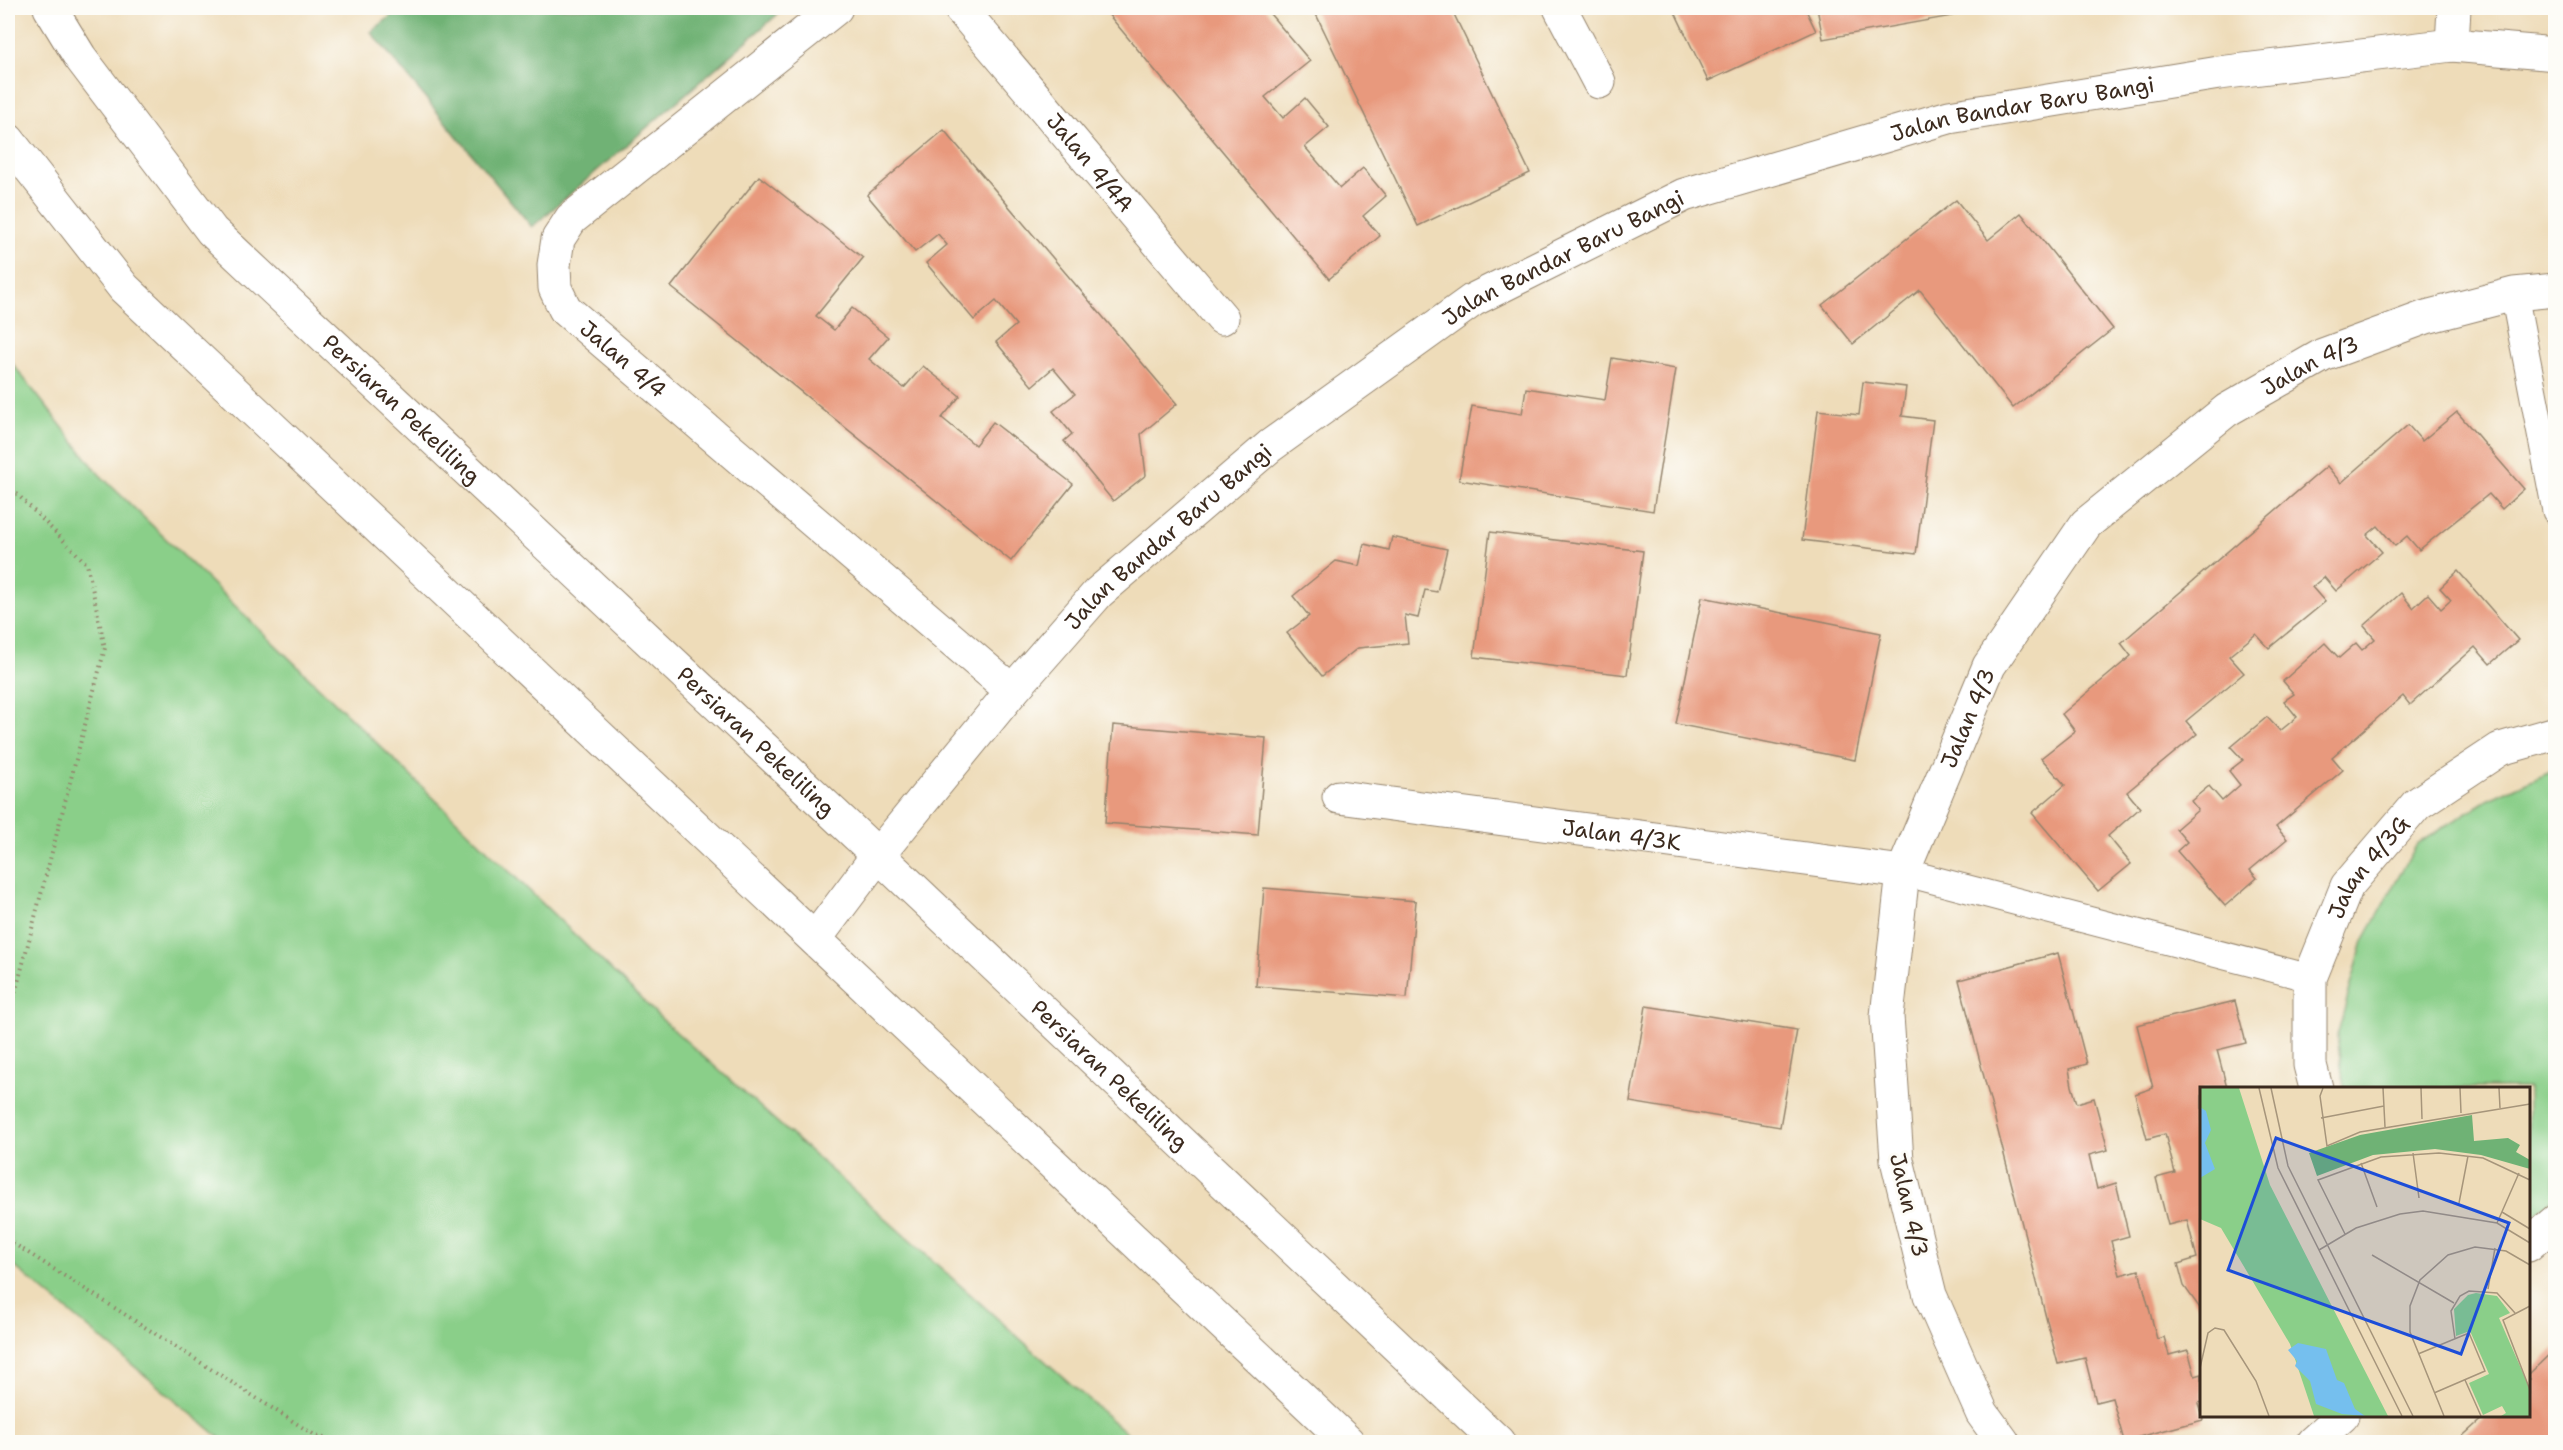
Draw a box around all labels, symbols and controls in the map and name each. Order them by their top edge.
street label: Jalan Bandar Baru Bangi [1887,69,2156,148]
street label: Jalan 4/4A [1040,107,1141,218]
street label: Jalan Bandar Baru Bangi [1436,183,1689,332]
street label: Jalan 4/4 [574,314,673,404]
street label: Persiaran Pekeliling [316,328,487,490]
street label: Jalan 4/3 [2256,329,2363,402]
street label: Jalan Bandar Baru Bangi [1058,436,1278,636]
street label: Persiaran Pekeliling [671,660,842,822]
street label: Jalan 4/3 [1934,663,2001,772]
street label: Jalan 4/3G [2321,809,2416,923]
street label: Jalan 4/3K [1560,812,1683,857]
street label: Persiaran Pekeliling [1025,993,1195,1156]
inset map [2200,1087,2530,1417]
street label: Jalan 4/3 [1883,1150,1935,1260]

